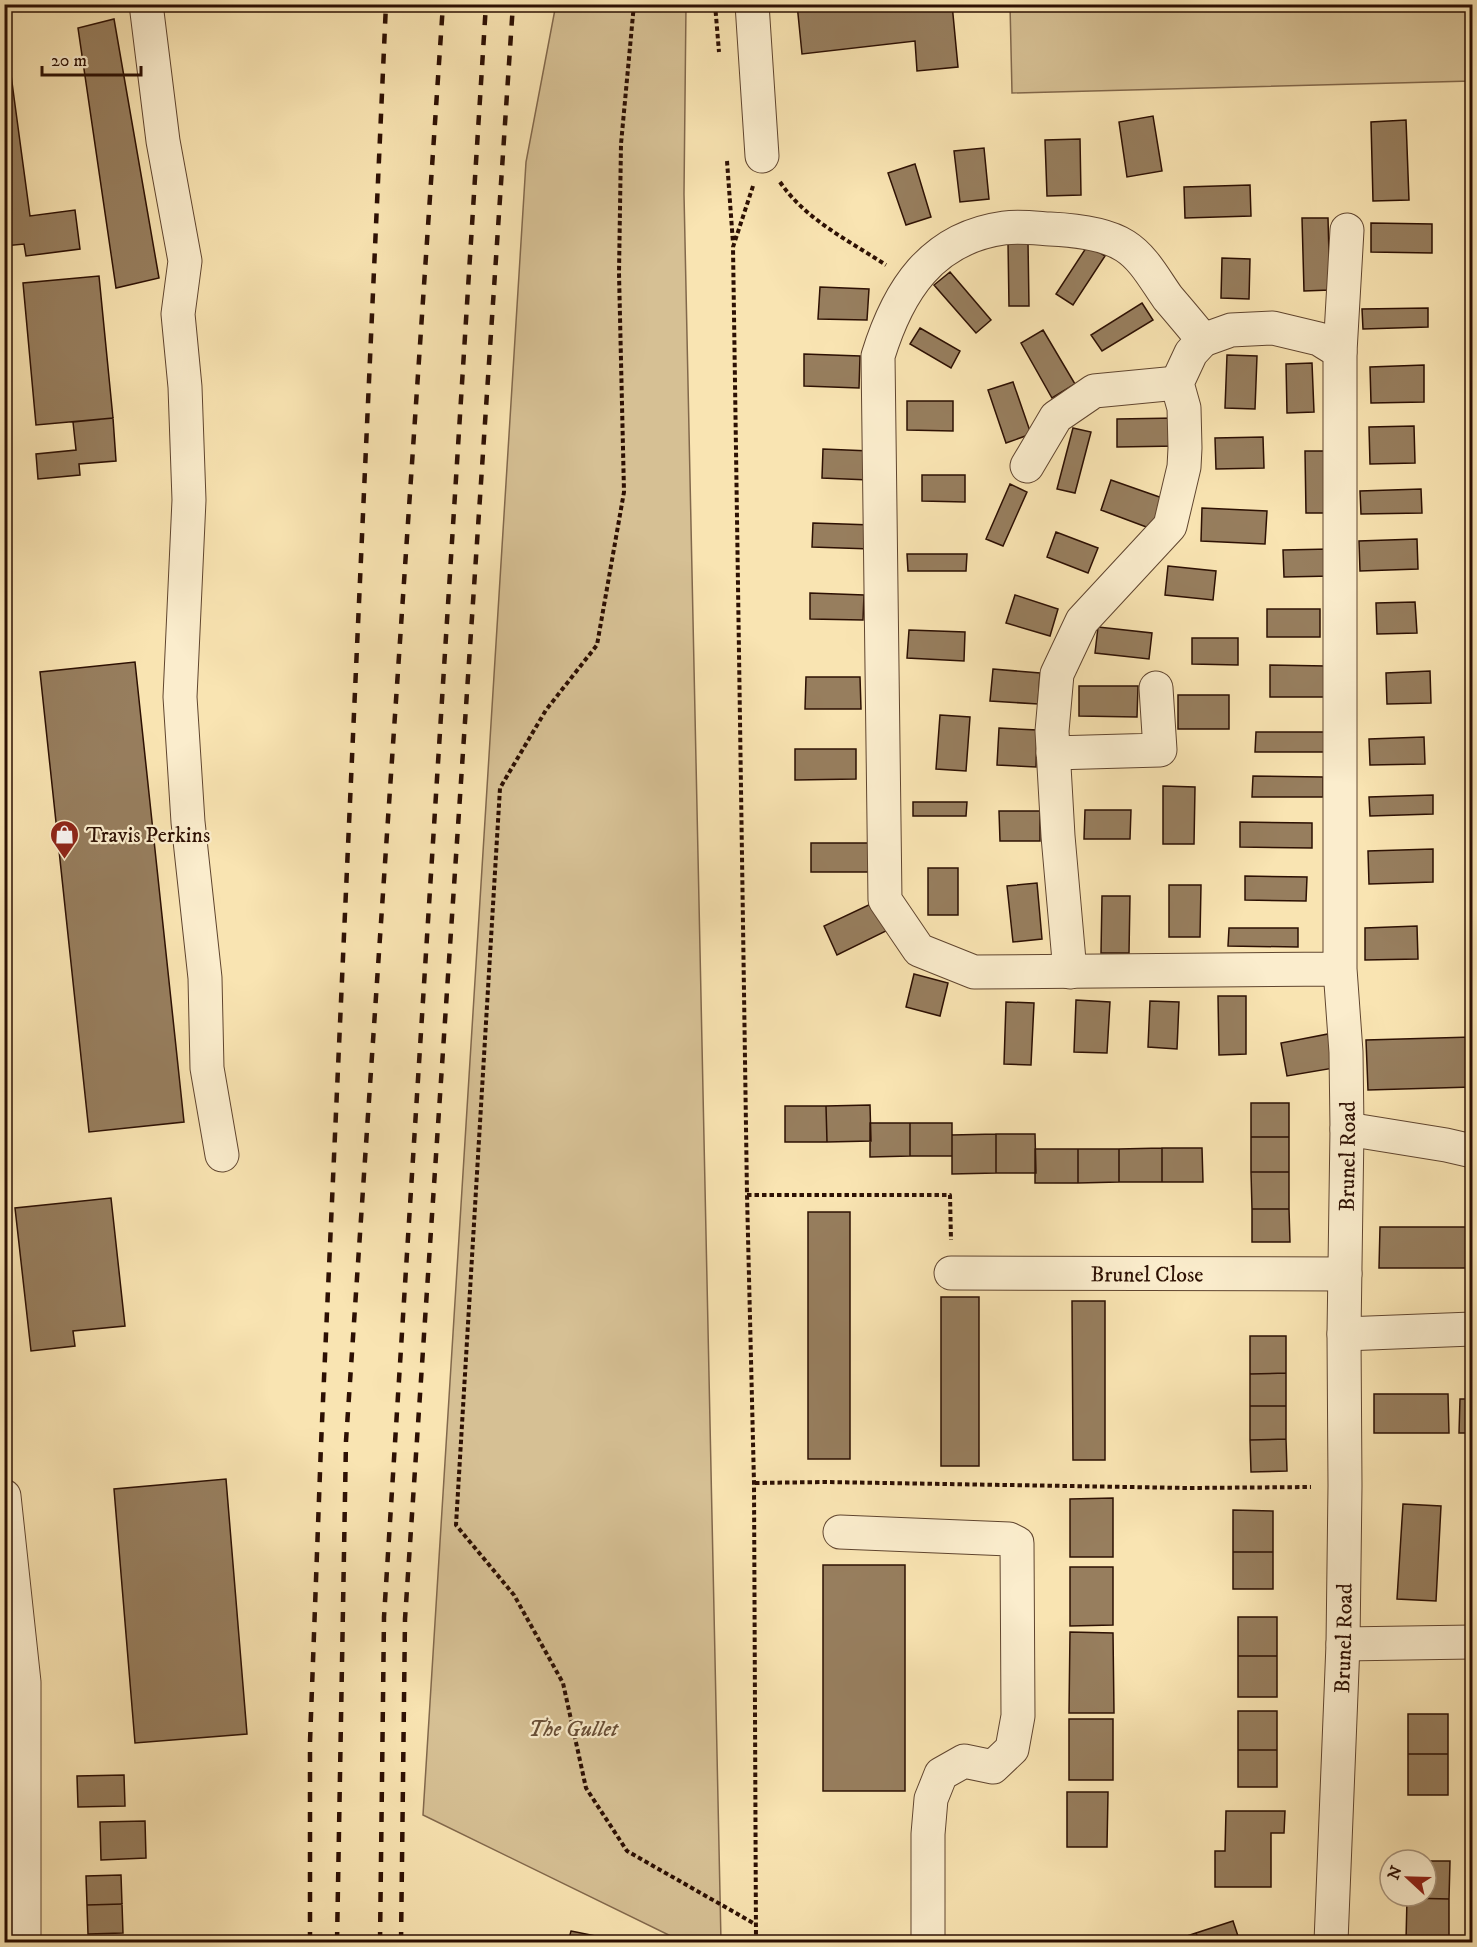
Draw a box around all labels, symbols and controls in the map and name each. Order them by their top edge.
scale bar [42,39,141,77]
text: 20 m [51,50,87,72]
shop icon: Travis Perkins [49,818,81,860]
place label: Travis Perkins [86,822,210,849]
street label: Brunel Road [1334,1101,1362,1212]
street label: Brunel Close [1091,1261,1203,1289]
street label: Brunel Road [1329,1583,1359,1694]
park label: The Gullet [528,1716,619,1743]
north arrow [1378,1848,1438,1908]
text: N [1383,1863,1407,1883]

